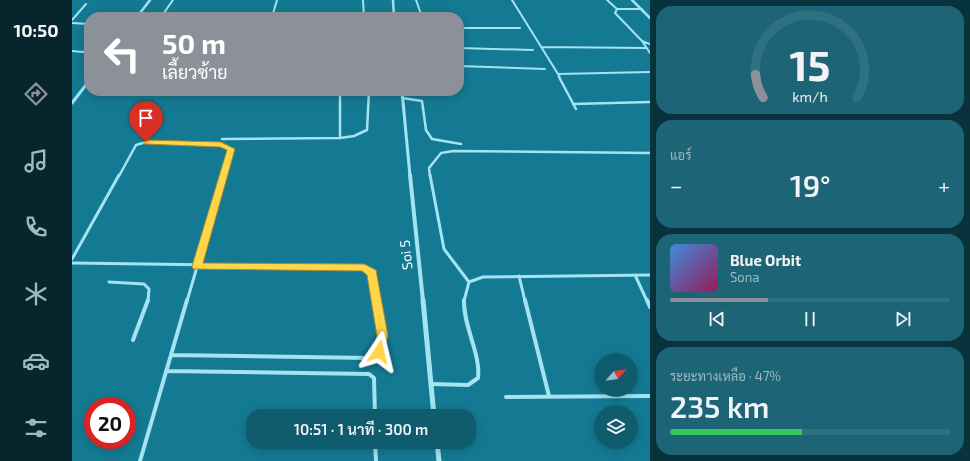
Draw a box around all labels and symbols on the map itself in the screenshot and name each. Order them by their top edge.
pin [129,101,163,142]
street label: Soi 5 [395,239,416,271]
position arrow [358,331,400,373]
north arrow [594,353,638,397]
speed limit sign: 20 [84,397,136,449]

